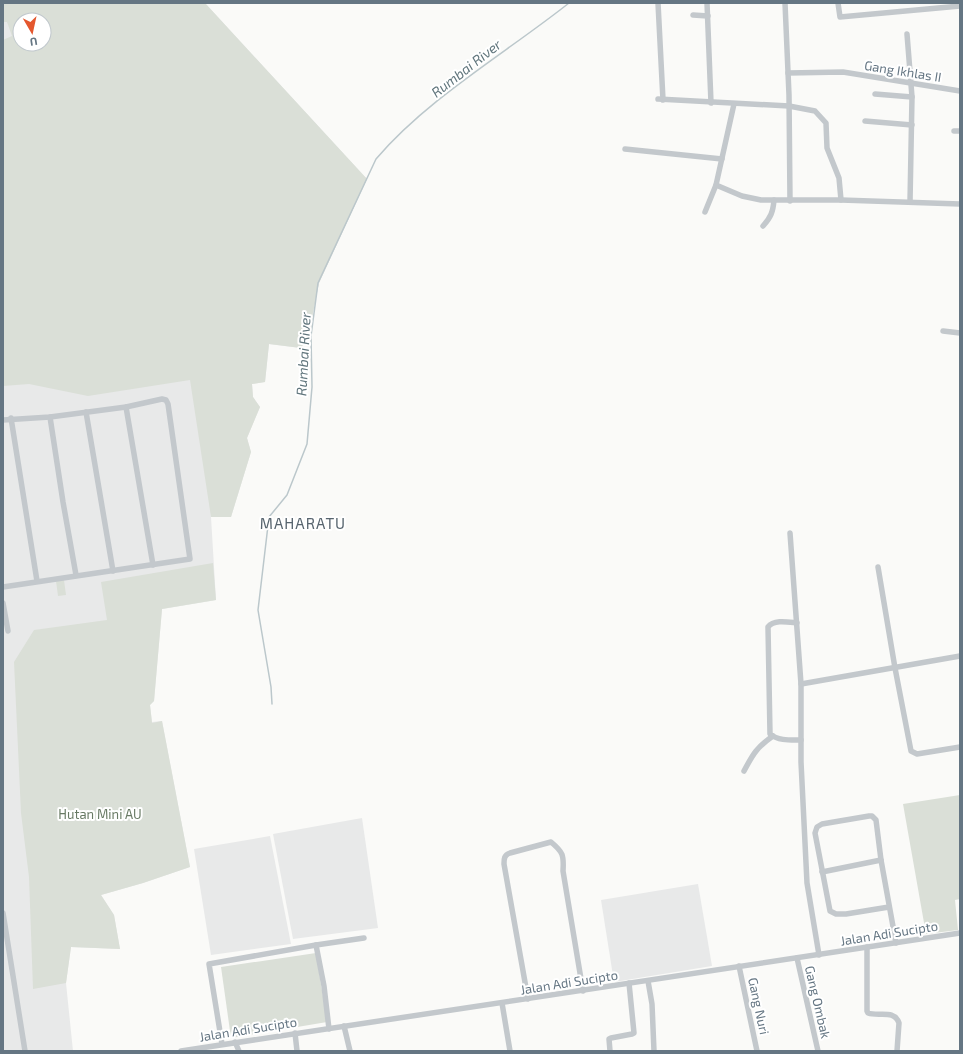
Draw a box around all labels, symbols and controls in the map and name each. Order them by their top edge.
north arrow [12,12,52,52]
text: U [29,35,38,49]
water label: Rumbai River [428,35,505,101]
street label: Gang Ikhlas II [863,57,943,85]
water label: Rumbai River [292,311,314,396]
district label: MAHARATU [260,514,346,532]
park label: Hutan Mini AU [58,806,142,822]
street label: Jalan Adi Sucipto [839,917,939,949]
street label: Gang Ombak [802,964,834,1040]
street label: Jalan Adi Sucipto [519,966,619,998]
street label: Gang Nuri [745,976,773,1036]
street label: Jalan Adi Sucipto [198,1013,298,1045]

